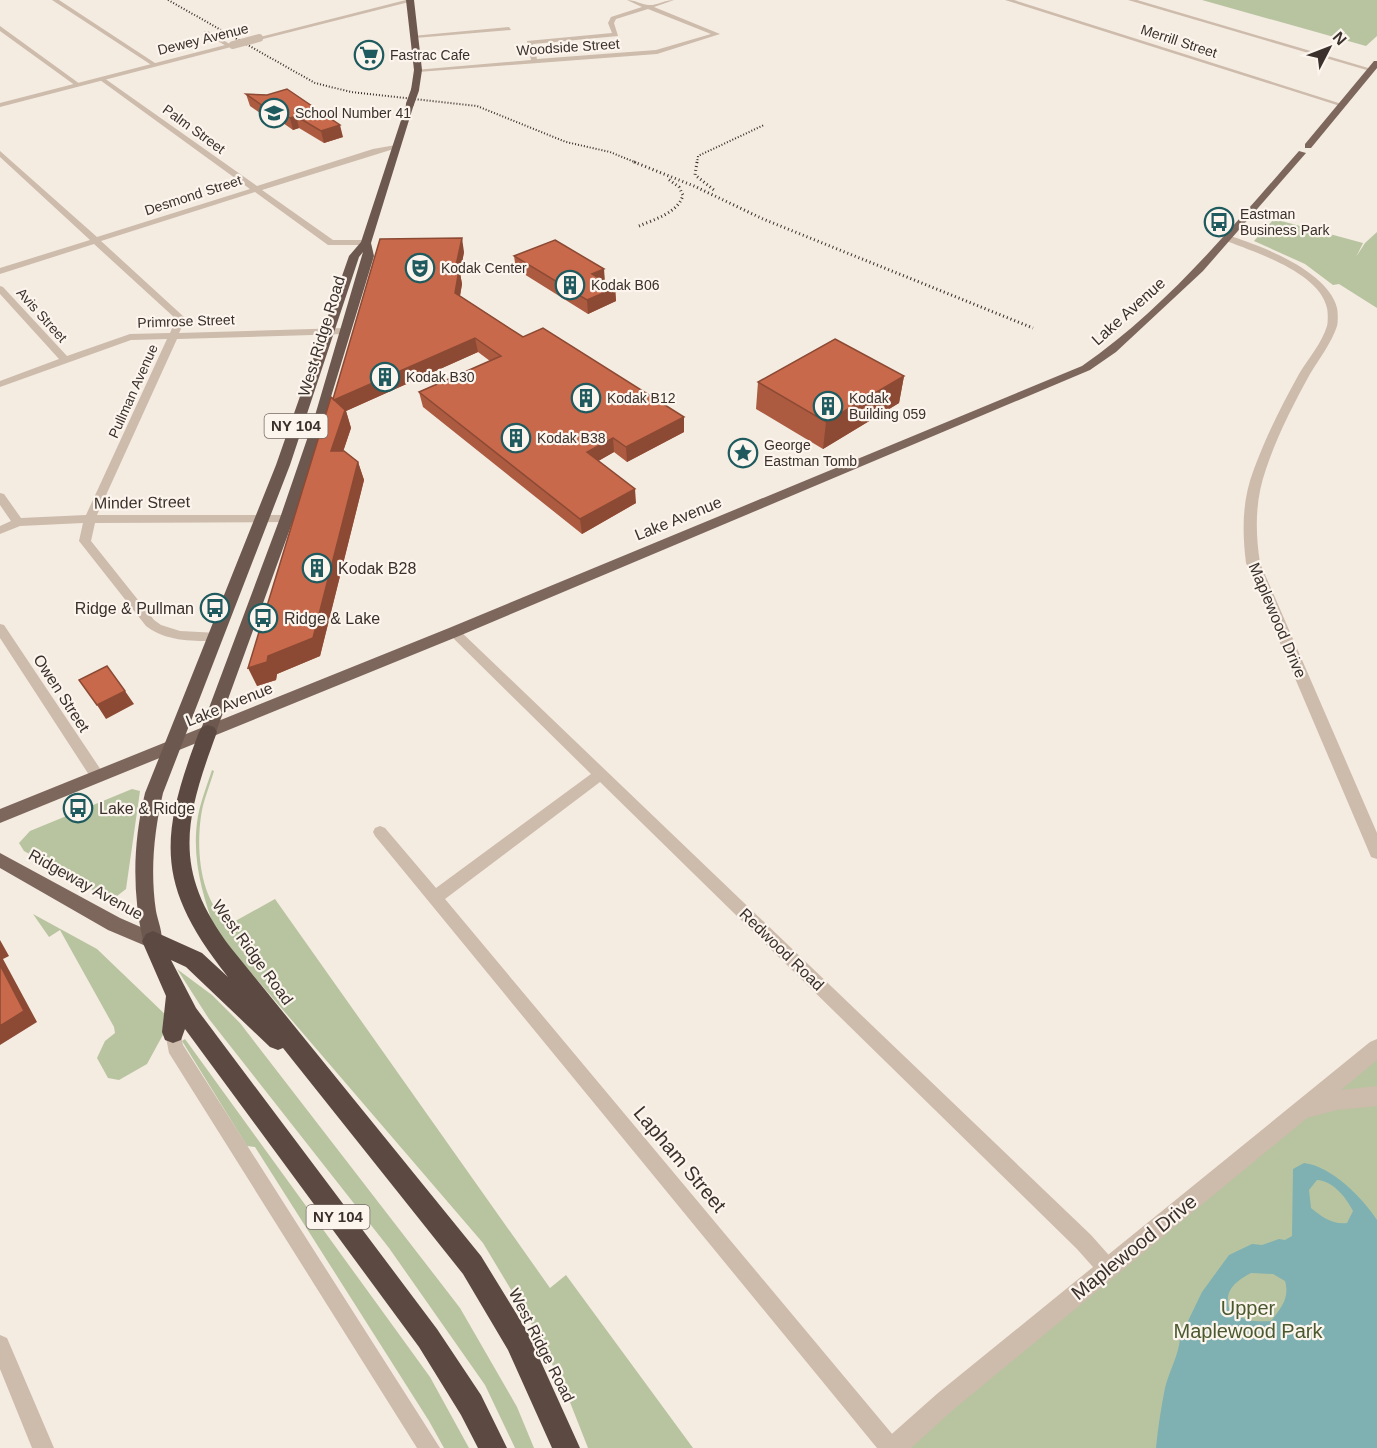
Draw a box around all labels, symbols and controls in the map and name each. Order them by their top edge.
north arrow [1299,18,1359,78]
street label: Dewey Avenue [156,20,250,58]
street label: Merrill Street [1139,21,1219,61]
text: N [1330,28,1350,48]
street label: Woodside Street [516,35,620,59]
supermarket icon: Fastrac Cafe [353,39,385,71]
place label: Fastrac Cafe [390,47,470,63]
school or university icon: School Number 41 [258,97,290,129]
street label: Palm Street [160,101,228,157]
place label: School Number 41 [295,105,411,121]
street label: Desmond Street [142,172,244,218]
bus stop icon: Eastman Business Park [1203,206,1235,238]
place label: Eastman Business Park [1240,206,1330,238]
theatre icon: Kodak Center [404,252,436,284]
place label: Kodak Center [441,260,527,276]
building icon: Kodak B06 [554,269,586,301]
street label: West Ridge Road [295,274,348,398]
street label: Lake Avenue [1088,274,1168,349]
place label: Kodak B06 [591,277,660,293]
street label: Avis Street [13,285,71,345]
street label: Primrose Street [137,311,235,331]
street label: Pullman Avenue [105,341,161,440]
building icon: Kodak B30 [369,361,401,393]
place label: Kodak B30 [406,369,475,385]
building icon: Kodak B12 [570,382,602,414]
place label: Kodak B12 [607,390,676,406]
building icon: Kodak Building 059 [812,390,844,422]
place label: Kodak Building 059 [849,390,926,422]
road number: NY 104 [264,414,328,438]
building icon: Kodak B38 [500,422,532,454]
place label: Kodak B38 [537,430,606,446]
place icon: George Eastman Tomb [727,437,759,469]
place label: George Eastman Tomb [764,437,857,469]
street label: Minder Street [94,493,191,512]
street label: Lake Avenue [632,493,724,544]
building icon: Kodak B28 [301,552,333,584]
place label: Kodak B28 [338,560,416,577]
street label: Maplewood Drive [1246,560,1310,681]
bus stop icon: Ridge & Pullman [199,592,231,624]
place label: Ridge & Pullman [75,600,194,617]
bus stop icon: Ridge & Lake [247,602,279,634]
place label: Ridge & Lake [284,610,380,627]
street label: Owen Street [30,651,93,736]
street label: Lake Avenue [183,679,275,730]
bus stop icon: Lake & Ridge [62,792,94,824]
place label: Lake & Ridge [99,800,195,817]
street label: Ridgeway Avenue [26,846,146,923]
street label: West Ridge Road [209,897,296,1008]
street label: Redwood Road [736,905,827,994]
street label: Lapham Street [629,1102,731,1217]
street label: Maplewood Drive [1067,1190,1201,1304]
road number: NY 104 [306,1205,370,1229]
street label: West Ridge Road [506,1286,578,1405]
park label: Upper Maplewood Park [1174,1297,1323,1342]

